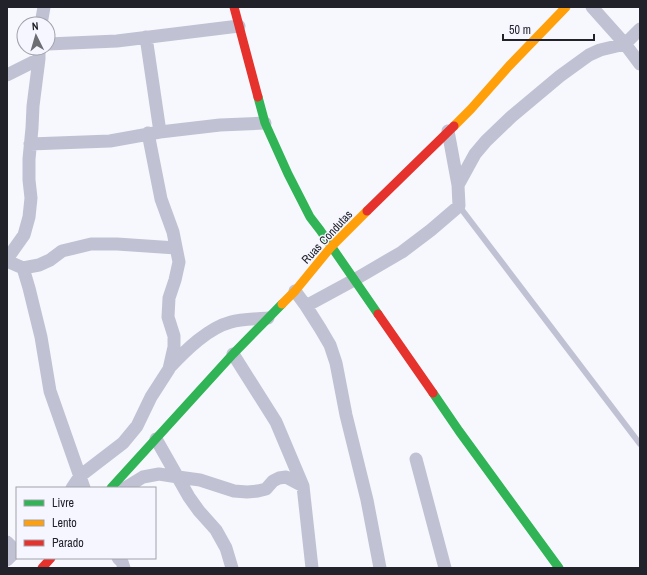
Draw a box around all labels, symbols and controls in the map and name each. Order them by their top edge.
north arrow [16,16,56,56]
scale bar [503,16,594,42]
text: N [31,19,39,33]
text: 50 m [509,22,531,38]
street label: Ruas Condutas [298,207,356,267]
legend [16,487,156,559]
text: Livre [52,495,74,511]
text: Lento [52,515,77,531]
text: Parado [52,535,84,551]

